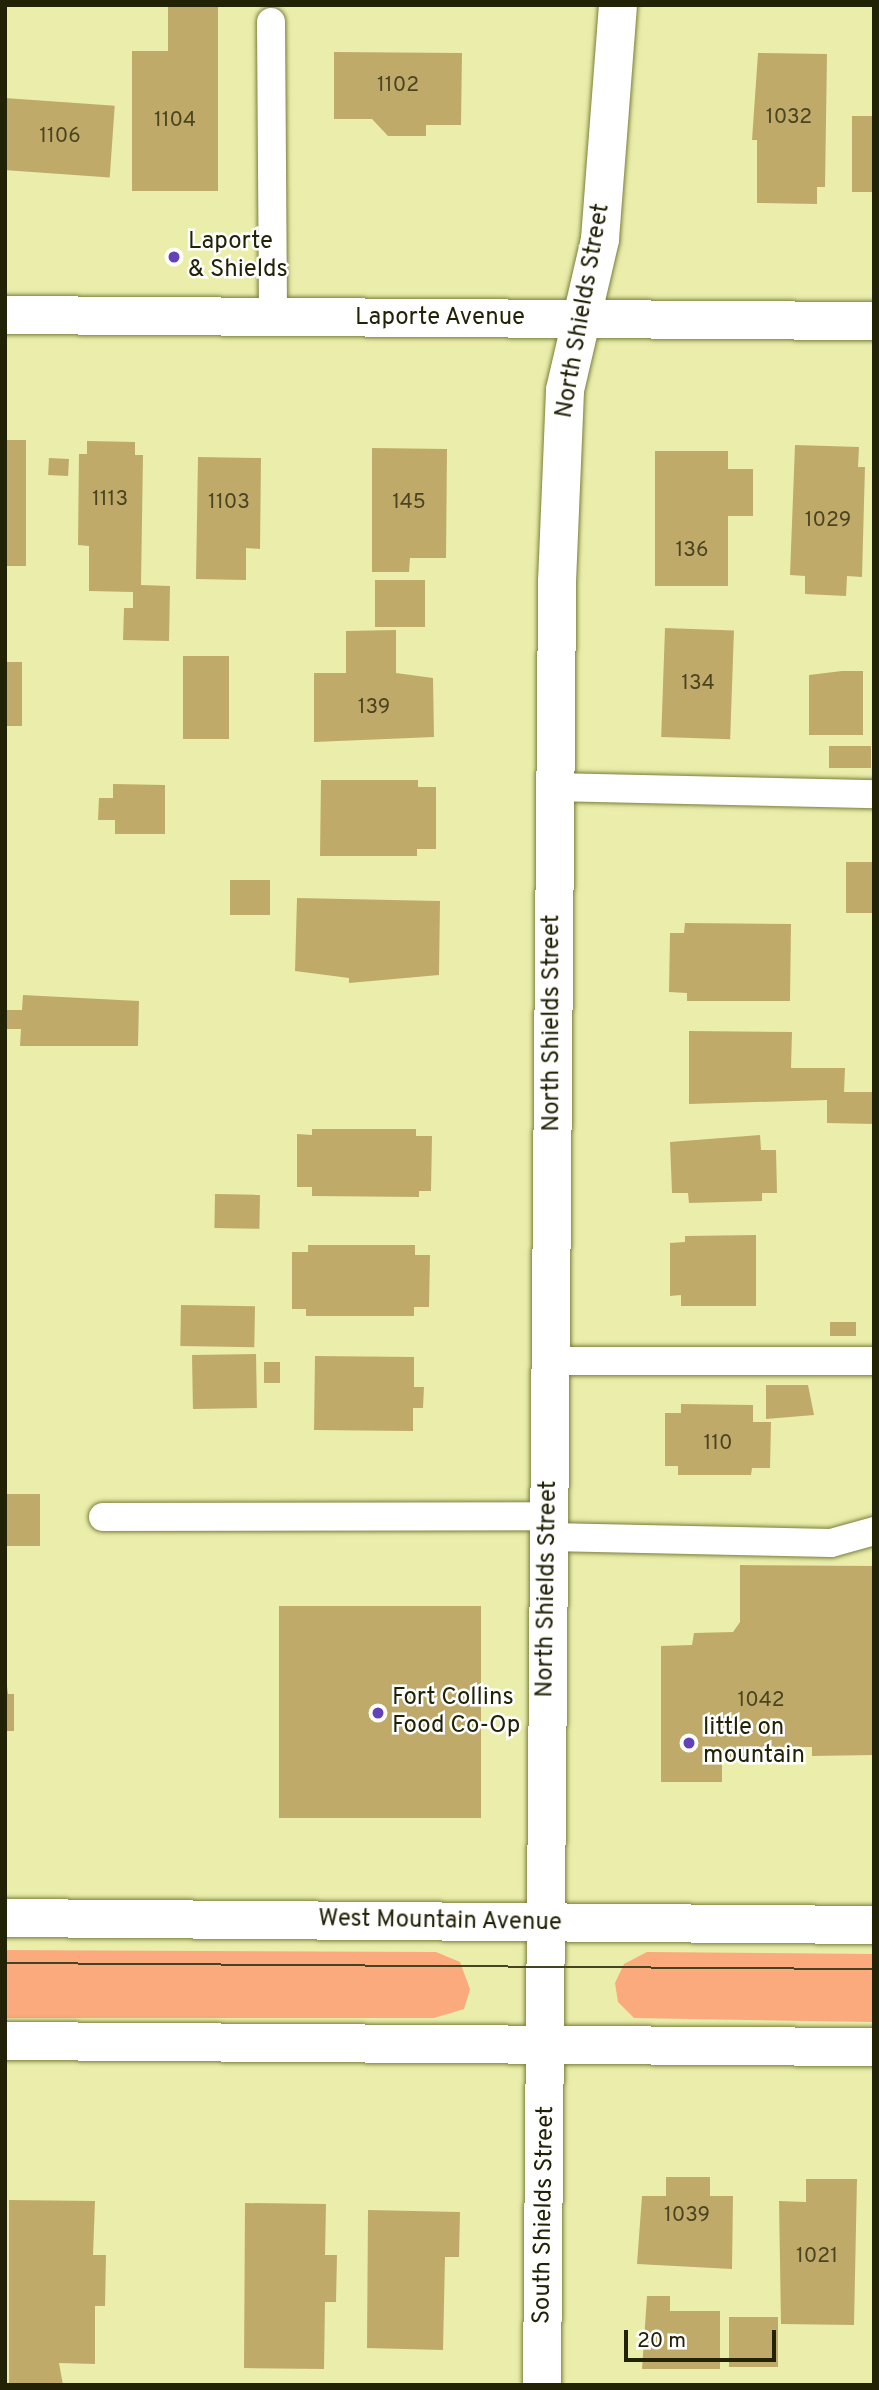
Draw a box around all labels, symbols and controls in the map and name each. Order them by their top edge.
house number: 1102 [377,73,419,99]
house number: 1032 [766,105,812,131]
house number: 1104 [154,108,196,134]
house number: 1106 [39,124,81,150]
street label: North Shields Street [551,201,617,421]
place label: Laporte & Shields [188,229,288,285]
marker: Laporte & Shields [166,249,182,265]
street label: Laporte Avenue [355,305,525,333]
house number: 1113 [92,487,128,513]
house number: 1103 [208,490,250,516]
house number: 145 [392,490,426,516]
house number: 1029 [805,508,851,534]
house number: 136 [675,538,709,564]
house number: 134 [681,671,715,697]
house number: 139 [358,695,390,721]
street label: North Shields Street [539,914,567,1132]
house number: 110 [703,1431,733,1457]
street label: North Shields Street [532,1480,564,1698]
place label: Fort Collins Food Co-Op [392,1685,520,1741]
house number: 1042 [737,1688,785,1714]
marker: Fort Collins Food Co-Op [370,1705,386,1721]
place label: little on mountain [703,1715,805,1771]
marker: little on mountain [681,1735,697,1751]
street label: West Mountain Avenue [317,1905,563,1939]
street label: South Shields Street [529,2106,561,2324]
house number: 1039 [664,2203,710,2229]
house number: 1021 [796,2244,838,2270]
scale bar [627,2316,779,2360]
text: 20 m [637,2328,686,2355]

